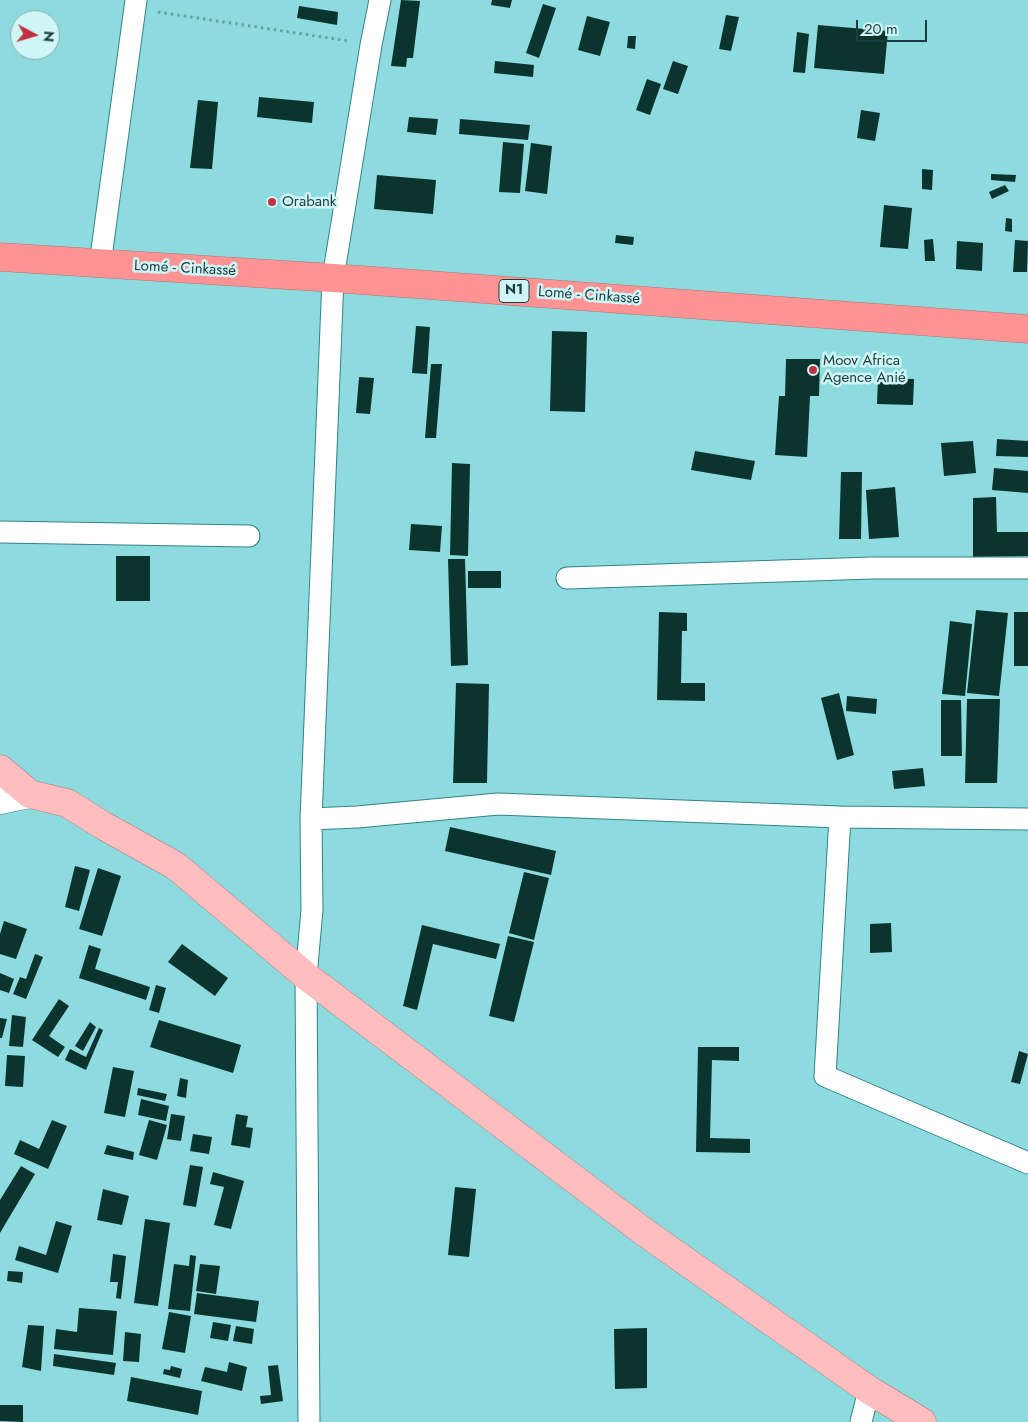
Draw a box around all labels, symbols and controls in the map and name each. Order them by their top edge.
north arrow [10,10,60,60]
scale bar [858,10,929,42]
text: 20 m [864,18,898,40]
text: N [38,30,59,43]
place label: Orabank [282,193,336,211]
marker: Orabank [266,196,278,208]
street label: Lomé - Cinkassé [134,257,236,281]
road number: N1 [499,280,529,302]
street label: Lomé - Cinkassé [537,283,641,309]
place label: Moov Africa Agence Anié [823,352,906,387]
marker: Moov Africa Agence Anié [807,364,819,376]

